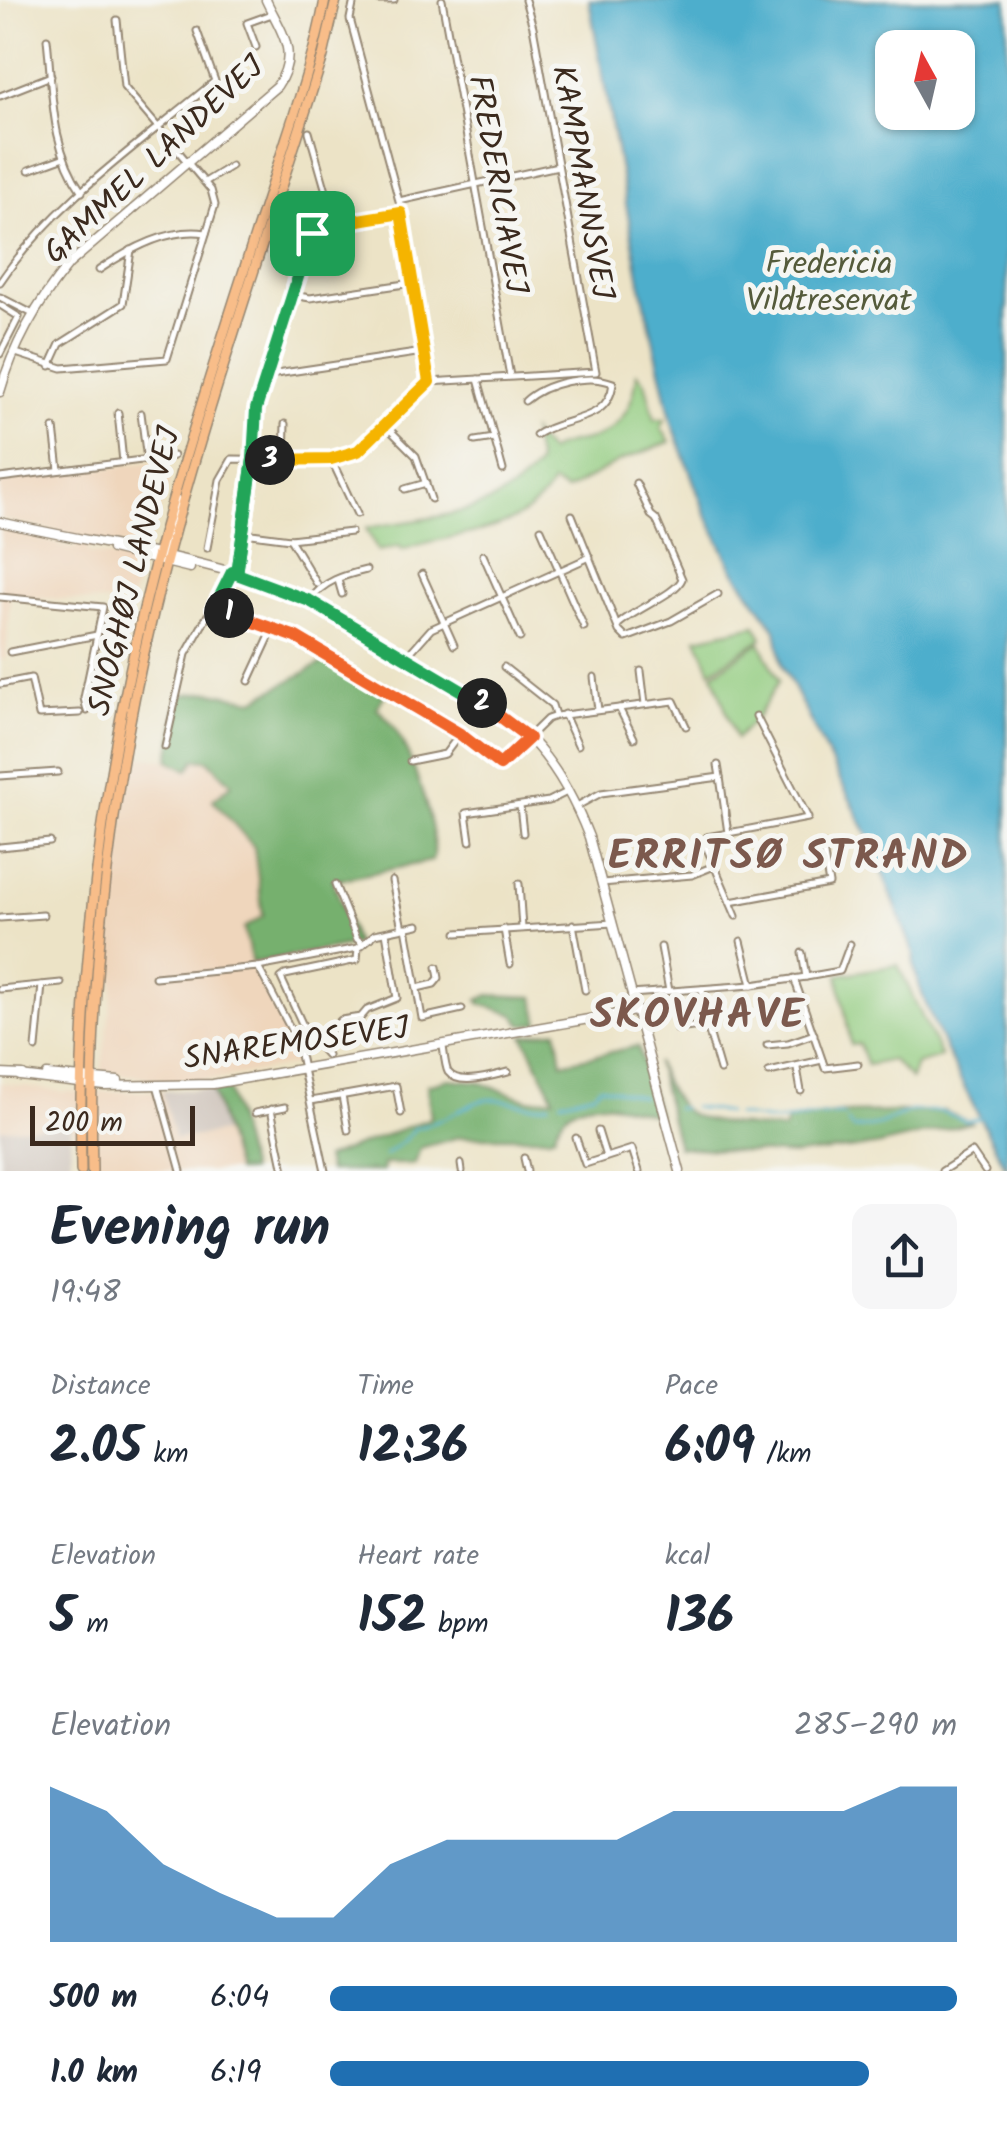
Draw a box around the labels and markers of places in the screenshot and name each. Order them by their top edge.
pin [270,191,355,276]
pin: 3 [245,435,295,485]
pin: 1 [204,588,254,638]
pin: 2 [457,678,507,728]

